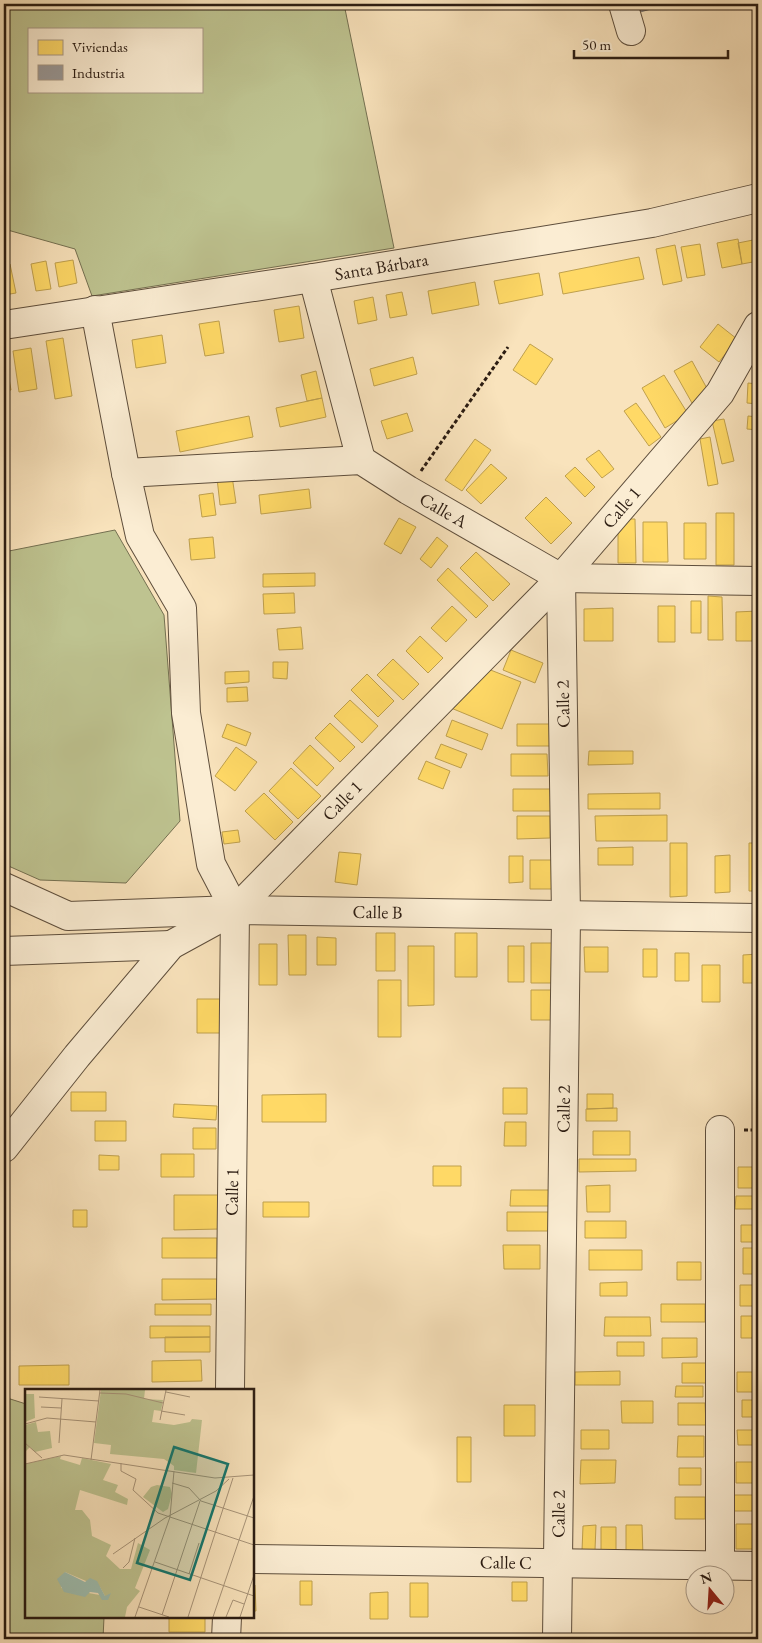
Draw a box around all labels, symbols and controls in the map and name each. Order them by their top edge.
legend [28,28,202,92]
scale bar [574,28,728,60]
text: 50 m [582,35,611,54]
text: Viviendas [72,37,128,56]
text: Industria [72,63,125,82]
street label: Santa Bárbara [333,247,431,285]
street label: Calle 1 [597,482,645,533]
street label: Calle A [416,487,472,533]
street label: Calle 2 [551,680,574,728]
street label: Calle 1 [317,775,367,826]
street label: Calle B [353,900,403,924]
street label: Calle 2 [551,1085,575,1133]
street label: Calle 1 [220,1168,243,1216]
inset map [25,1389,254,1618]
street label: Calle 2 [546,1490,570,1538]
street label: Calle C [480,1550,532,1574]
north arrow [684,1566,734,1616]
text: N [698,1567,715,1588]

